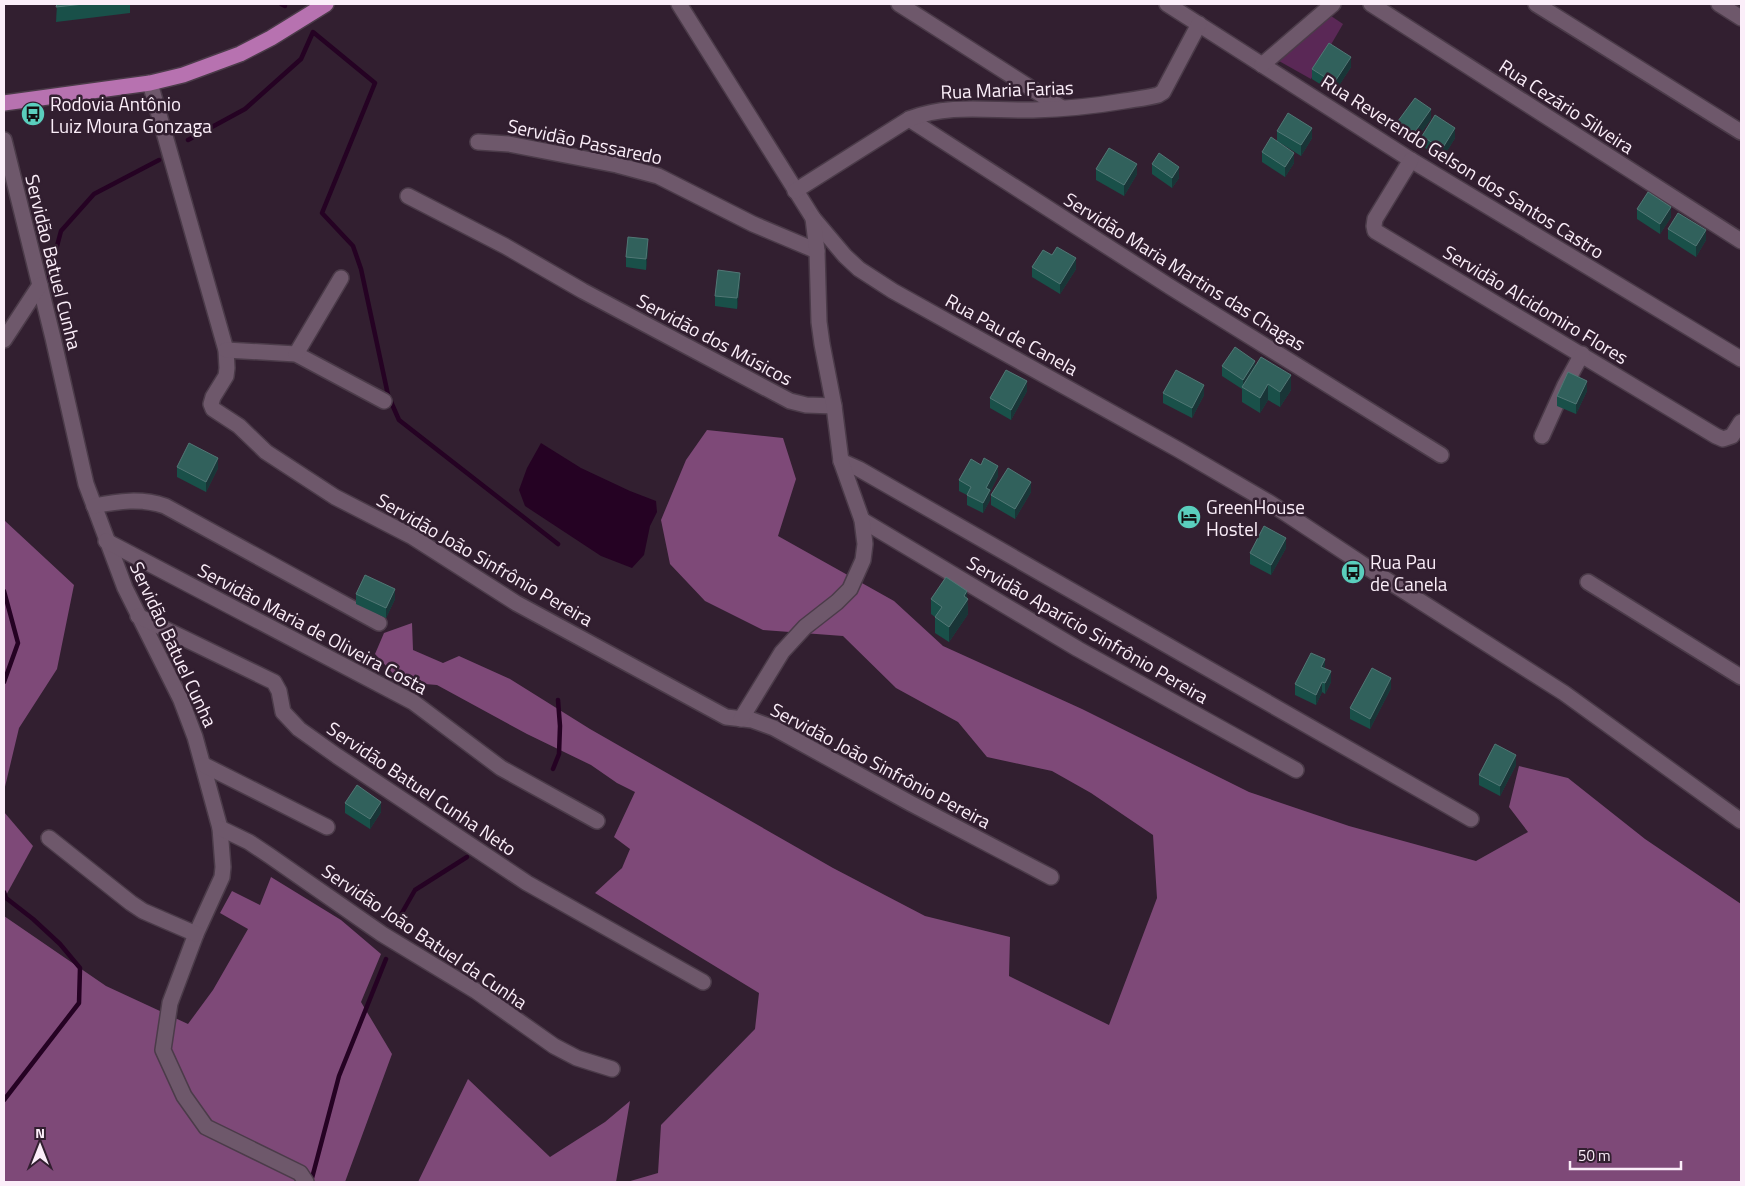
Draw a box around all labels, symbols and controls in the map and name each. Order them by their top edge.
street label: Rua Cezário Silveira [1494,51,1641,161]
street label: Rua Reverendo Gelson dos Santos Castro [1316,67,1610,265]
street label: Rua Maria Farias [940,72,1074,106]
place label: Rodovia Antônio Luiz Moura Gonzaga [50,89,212,140]
bus stop icon: Rodovia Antônio Luiz Moura Gonzaga [20,101,46,127]
street label: Servidão Passaredo [505,110,665,172]
street label: Servidão Batuel Cunha [18,171,90,353]
street label: Servidão Maria Martins das Chagas [1058,184,1312,358]
street label: Servidão Alcidomiro Flores [1438,237,1634,371]
street label: Rua Pau de Canela [940,285,1084,383]
street label: Servidão dos Músicos [632,286,798,392]
street label: Servidão João Sinfrônio Pereira [371,485,599,633]
place label: GreenHouse Hostel [1206,492,1305,543]
hotel icon: GreenHouse Hostel [1176,504,1202,530]
place label: Rua Pau de Canela [1370,547,1448,598]
street label: Servidão Aparício Sinfrônio Pereira [962,548,1215,710]
street label: Servidão Maria de Oliveira Costa [193,555,434,701]
street label: Servidão Batuel Cunha [123,556,225,732]
bus stop icon: Rua Pau de Canela [1340,559,1366,585]
street label: Servidão João Sinfrônio Pereira [766,695,997,836]
street label: Servidão Batuel Cunha Neto [321,714,523,862]
street label: Servidão João Batuel da Cunha [316,856,534,1016]
north arrow [15,1121,65,1171]
text: N [35,1122,45,1143]
scale bar [1570,1138,1681,1170]
text: 50 m [1578,1144,1611,1167]

